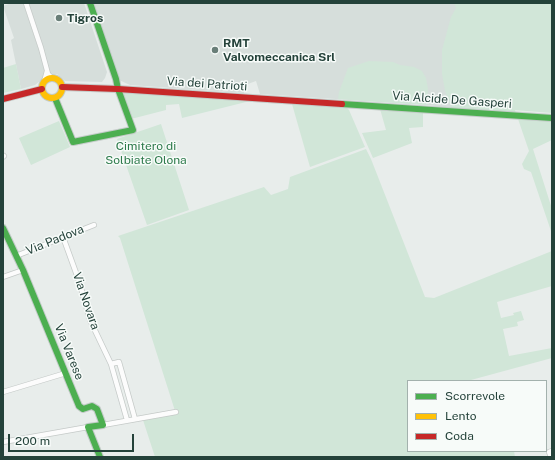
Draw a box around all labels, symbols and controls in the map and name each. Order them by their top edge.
place label: Tigros [67,11,103,25]
marker: Tigros [54,13,64,23]
place label: RMT Valvomeccanica Srl [223,36,335,64]
marker: RMT Valvomeccanica Srl [210,45,220,55]
street label: Via dei Patrioti [166,74,248,94]
street label: Via Alcide De Gasperi [392,89,512,111]
park label: Cimitero di Solbiate Olona [105,139,187,167]
street label: Via Padova [24,222,86,258]
street label: Via Novara [69,270,103,332]
street label: Via Varese [51,322,87,382]
legend [407,380,547,452]
text: Scorrevole [445,389,505,403]
text: Lento [445,409,476,423]
scale bar [10,426,136,452]
text: Coda [445,429,474,443]
text: 200 m [15,434,50,448]

